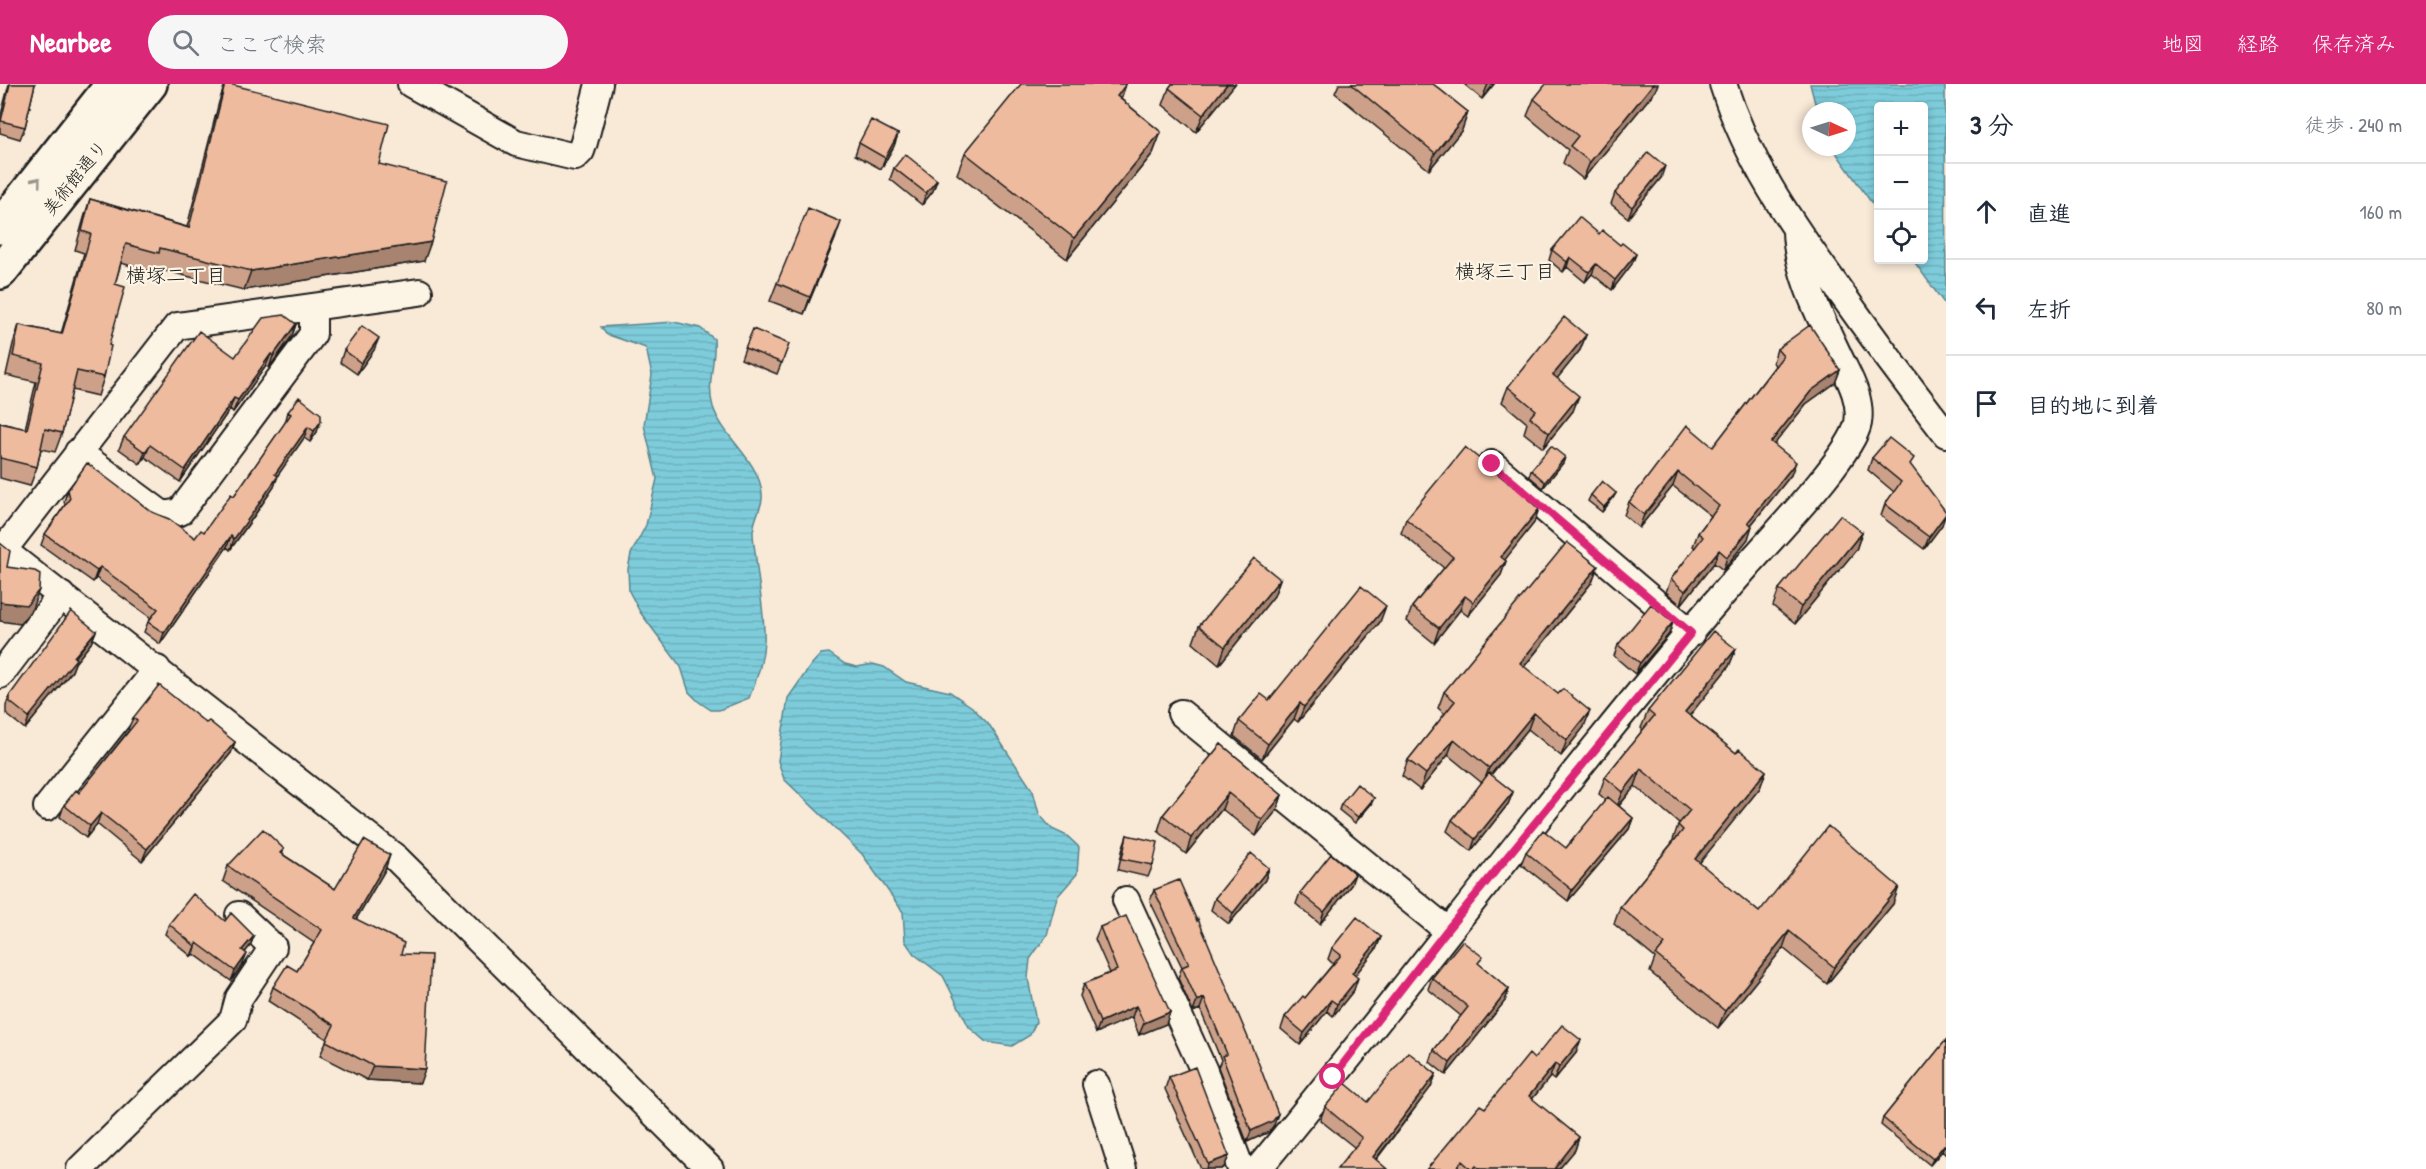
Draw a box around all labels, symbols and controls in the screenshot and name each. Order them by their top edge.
search box [148,15,568,69]
text: Nearbee [30,23,112,61]
icon: search [169,26,202,59]
text: ここで検索 [217,29,327,59]
text: 地図 [2162,29,2204,58]
text: 経路 [2237,29,2279,58]
text: 保存済み [2312,29,2396,58]
north arrow [1802,102,1856,156]
map controls [1874,102,1928,264]
button: + [1874,102,1928,156]
text: 3 分 [1970,107,2014,142]
text: 徒歩 · 240 m [2305,111,2402,138]
street label: 美術館通り [37,135,113,221]
button: − [1874,156,1928,210]
one-way arrow [29,177,40,188]
icon: ahead [1970,195,2003,228]
text: 直進 [2027,198,2071,228]
text: 160 m [2360,198,2402,225]
button: locate [1874,210,1928,264]
district label: 横塚三丁目 [1455,257,1555,284]
district label: 横塚二丁目 [126,261,226,288]
icon: left [1970,291,2003,324]
text: 左折 [2027,294,2071,324]
text: 80 m [2366,294,2402,321]
icon: arrive [1970,387,2003,420]
text: 目的地に到着 [2027,390,2159,420]
route end [1478,450,1504,476]
route start [1319,1063,1345,1089]

